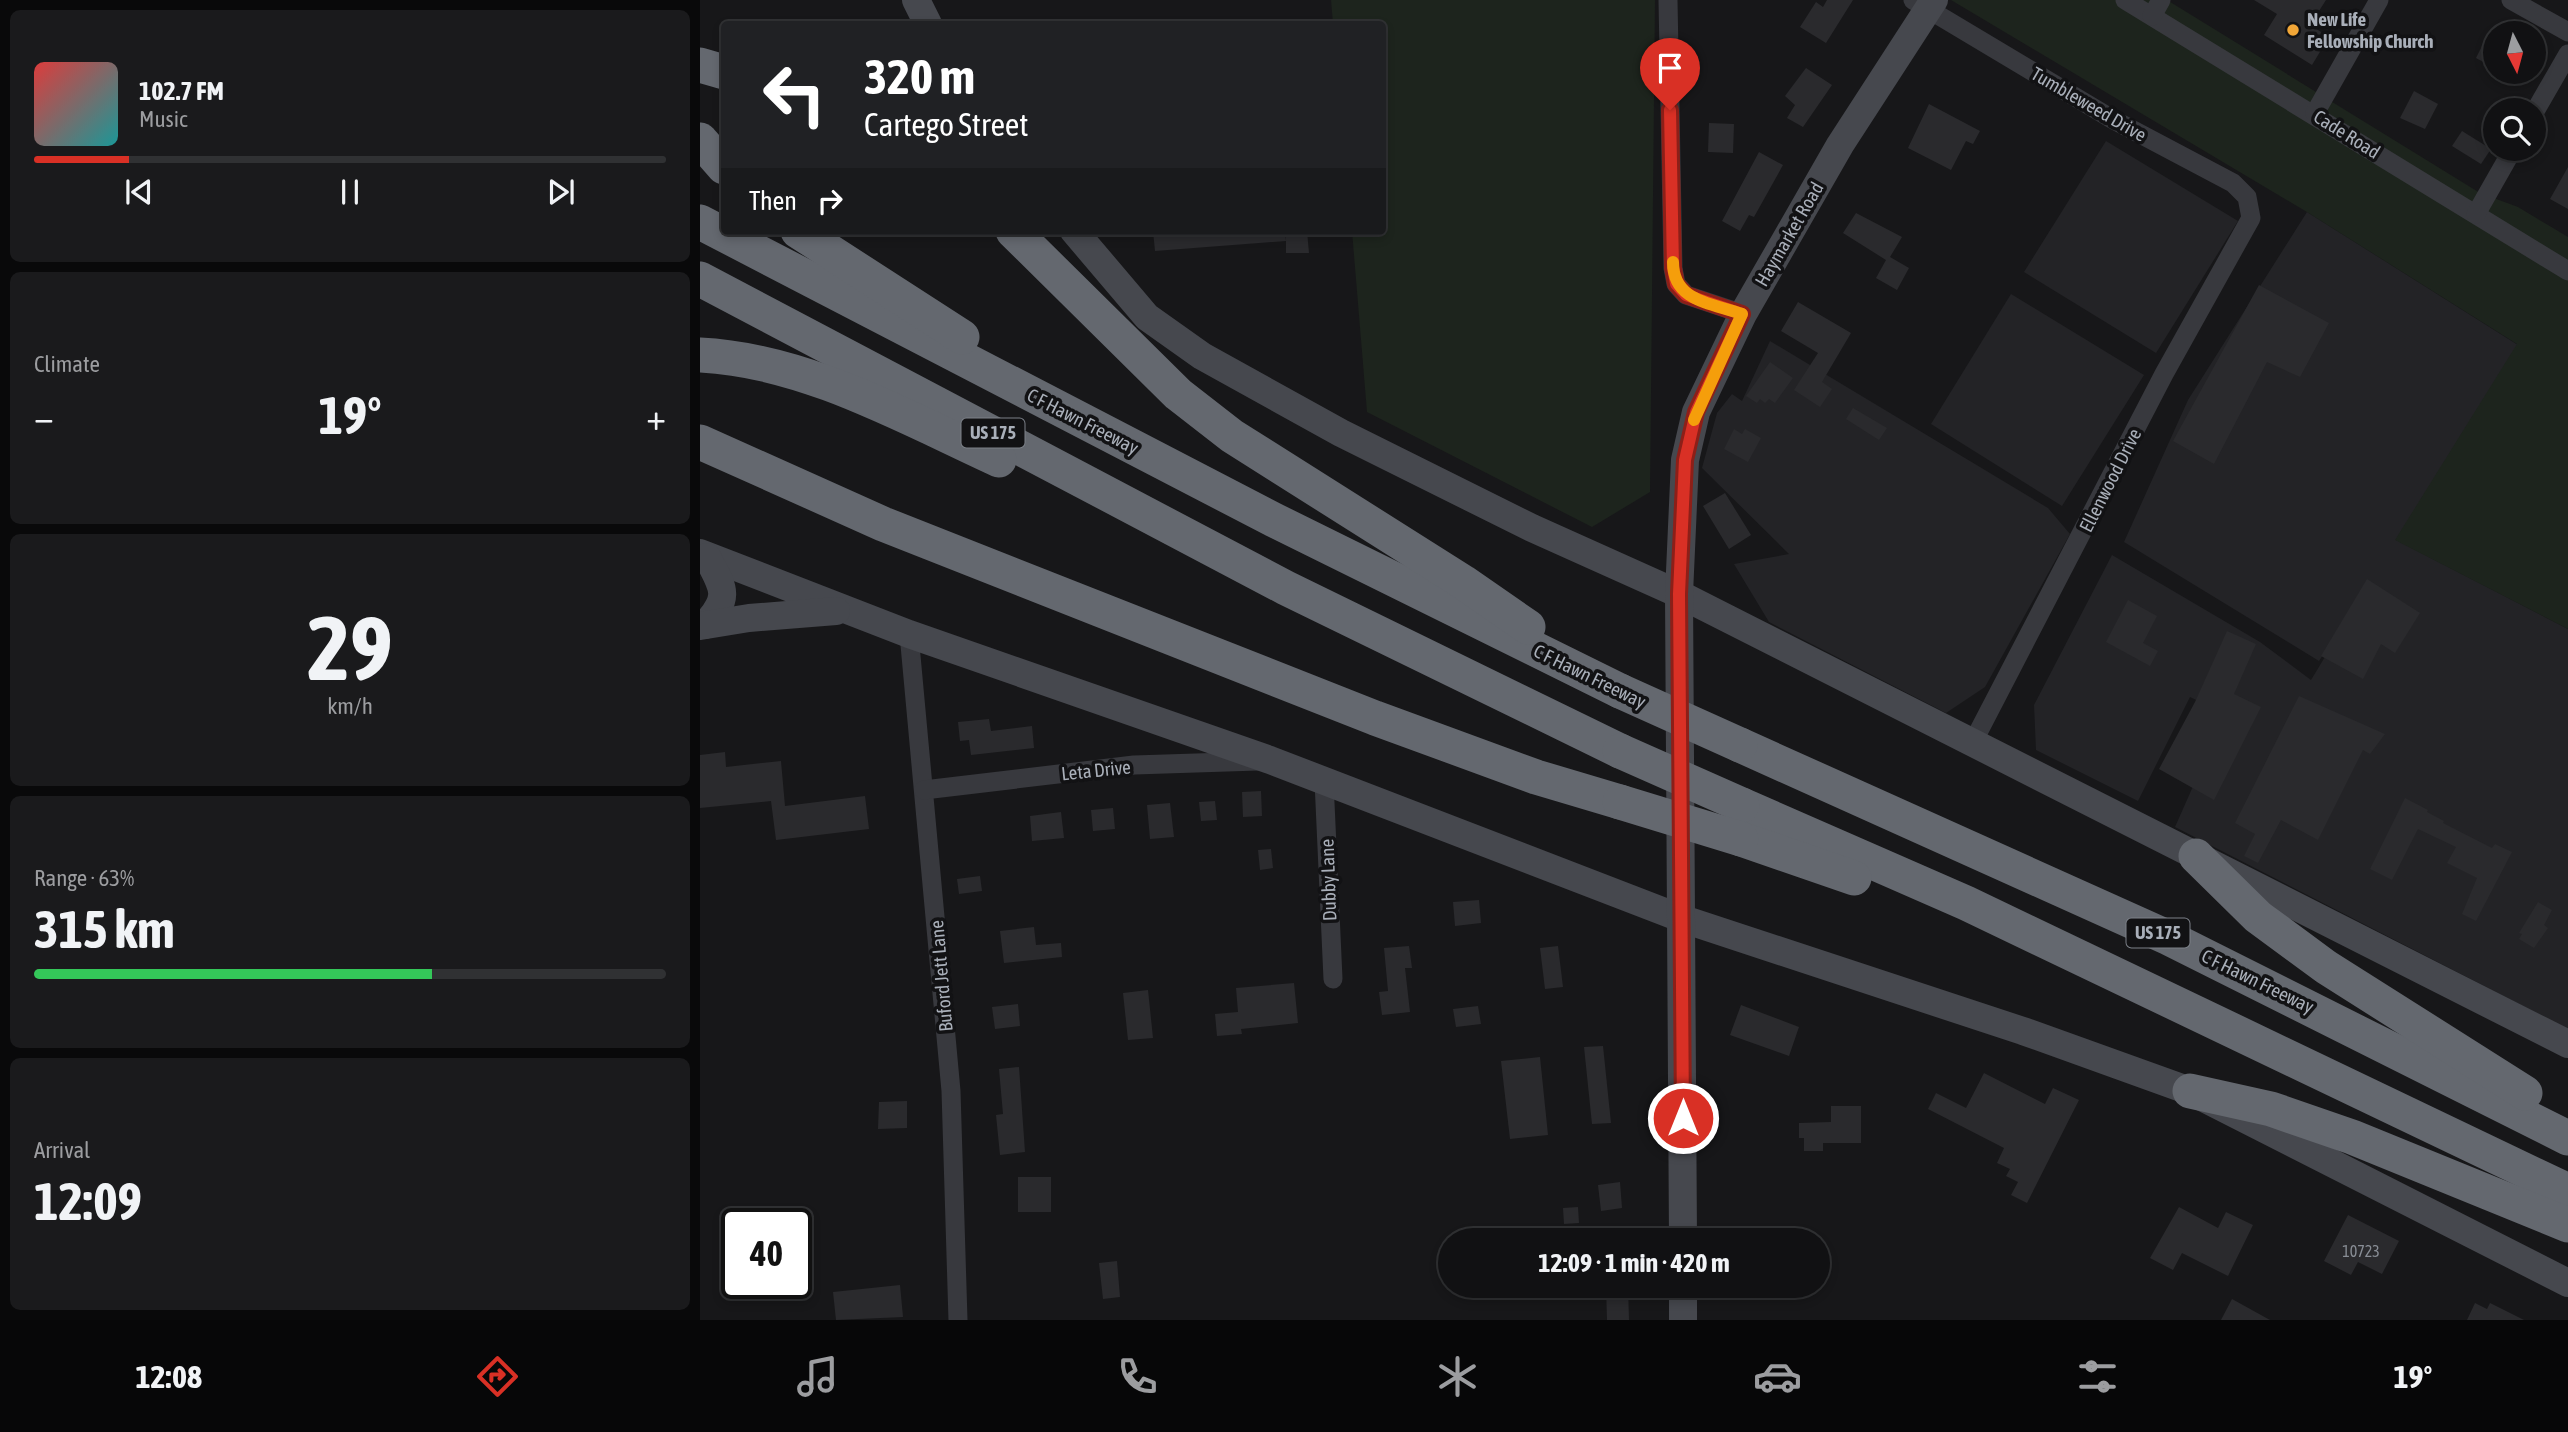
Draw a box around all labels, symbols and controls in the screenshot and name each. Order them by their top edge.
place label: New Life Fellowship Church [2307,8,2434,52]
north arrow [2483,21,2546,84]
map controls [2483,21,2546,161]
marker: New Life Fellowship Church [2285,22,2301,38]
pin [1640,38,1700,110]
text: 320 m [864,48,975,104]
icon: left [749,49,840,140]
icon: arrive [1651,49,1689,87]
street label: Tumbleweed Drive [2028,62,2150,146]
text: 102.7 FM [139,76,224,106]
button: search [2483,98,2546,161]
street label: Cade Road [2310,105,2384,163]
text: Music [139,106,187,132]
text: Cartego Street [864,106,1029,143]
icon: previous [120,173,158,211]
icon: pause [331,173,369,211]
icon: next [542,173,580,211]
street label: Haymarket Road [1750,178,1828,290]
icon: right [811,182,849,220]
text: Then [749,186,797,216]
text: Climate [34,351,100,377]
street label: C F Hawn Freeway [1024,383,1143,459]
text: 19° [318,385,382,445]
text: − [34,395,54,438]
text: + [646,395,666,438]
road number: US 175 [962,418,1024,447]
street label: Ellenwood Drive [2074,425,2146,535]
text: 29 [307,595,393,699]
street label: C F Hawn Freeway [1530,639,1650,713]
text: km/h [327,693,373,719]
street label: Leta Drive [1060,755,1132,785]
street label: Dubby Lane [1316,839,1340,921]
text: Range · 63% [34,865,134,891]
text: 315 km [34,899,175,959]
road number: US 175 [2126,918,2190,948]
street label: Buford Jett Lane [925,919,957,1033]
street label: C F Hawn Freeway [2198,944,2318,1018]
position arrow [1646,1081,1720,1155]
text: Arrival [34,1137,90,1163]
text: 12:09 [34,1171,142,1231]
speed limit sign: 40 [721,1208,812,1299]
house number: 10723 [2342,1242,2380,1260]
text: 12:09 · 1 min · 420 m [1538,1248,1730,1278]
icon: directions [473,1352,522,1401]
icon: music [793,1352,842,1401]
icon: phone [1113,1352,1162,1401]
icon: climate [1433,1352,1482,1401]
icon: car [1753,1352,1802,1401]
icon: filters [2073,1352,2122,1401]
text: 12:08 [136,1358,202,1395]
text: 19° [2393,1358,2432,1395]

